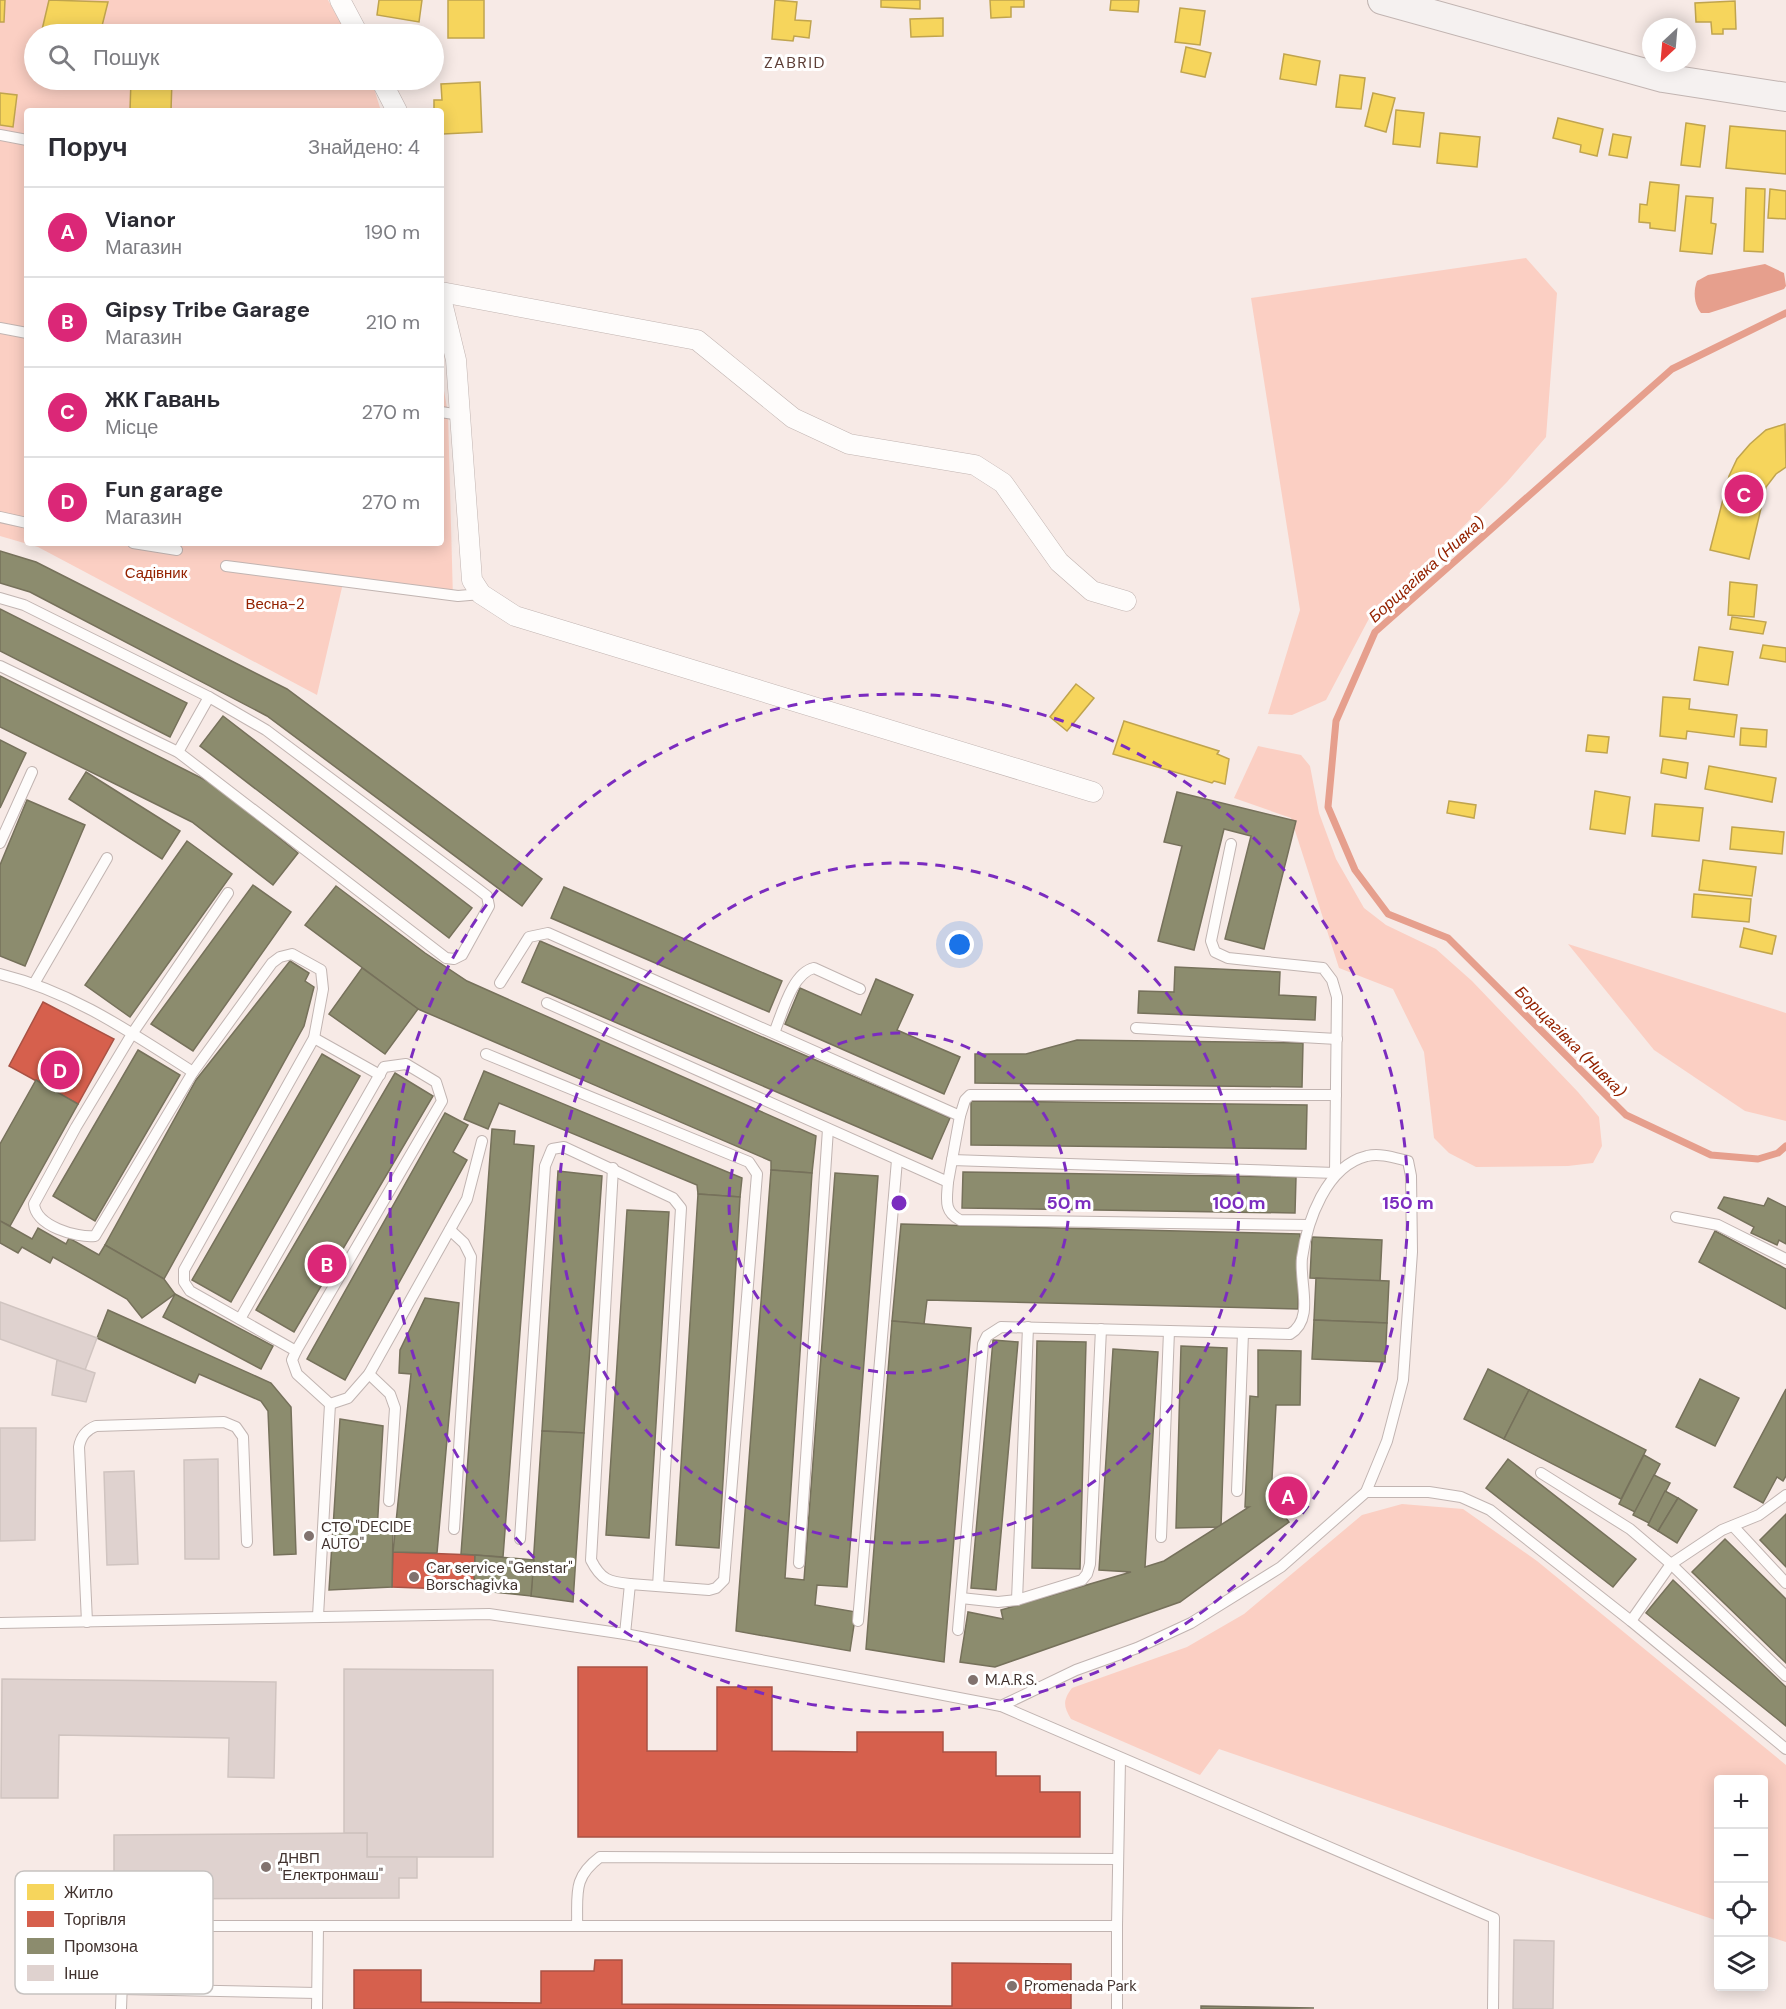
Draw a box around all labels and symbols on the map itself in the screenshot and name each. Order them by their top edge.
north arrow [1642,18,1696,72]
district label: ZABRID [764,52,826,73]
pin: C [1724,472,1764,516]
water label: Борщагівка (Нивка) [1364,512,1489,627]
park label: Садівник [125,563,188,583]
park label: Весна-2 [245,594,305,614]
your location [945,930,974,959]
water label: Борщагівка (Нивка) [1511,981,1631,1101]
pin: D [40,1048,80,1092]
text: 50 m [1046,1191,1092,1215]
text: 100 m [1212,1191,1266,1215]
text: 150 m [1382,1191,1434,1215]
centre of rings [889,1193,909,1213]
pin: B [308,1242,346,1286]
pin: A [1268,1474,1308,1518]
place label: СТО "DECIDE AUTO" [321,1517,412,1554]
marker: СТО "DECIDE AUTO" [302,1529,316,1543]
place label: Car service "Genstar" Borschagivka [426,1558,573,1595]
marker: Car service "Genstar" Borschagivka [407,1570,421,1584]
place label: M.A.R.S. [985,1670,1037,1690]
marker: M.A.R.S. [966,1673,980,1687]
place label: ДНВП "Електронмаш" [278,1848,383,1885]
marker: ДНВП "Електронмаш" [259,1860,273,1874]
legend [15,1871,213,1994]
text: Житло [64,1882,113,1903]
text: Торгівля [64,1909,126,1930]
text: Промзона [64,1936,138,1957]
text: Інше [64,1963,99,1984]
place label: Promenada Park [1024,1976,1137,1996]
marker: Promenada Park [1005,1979,1019,1993]

